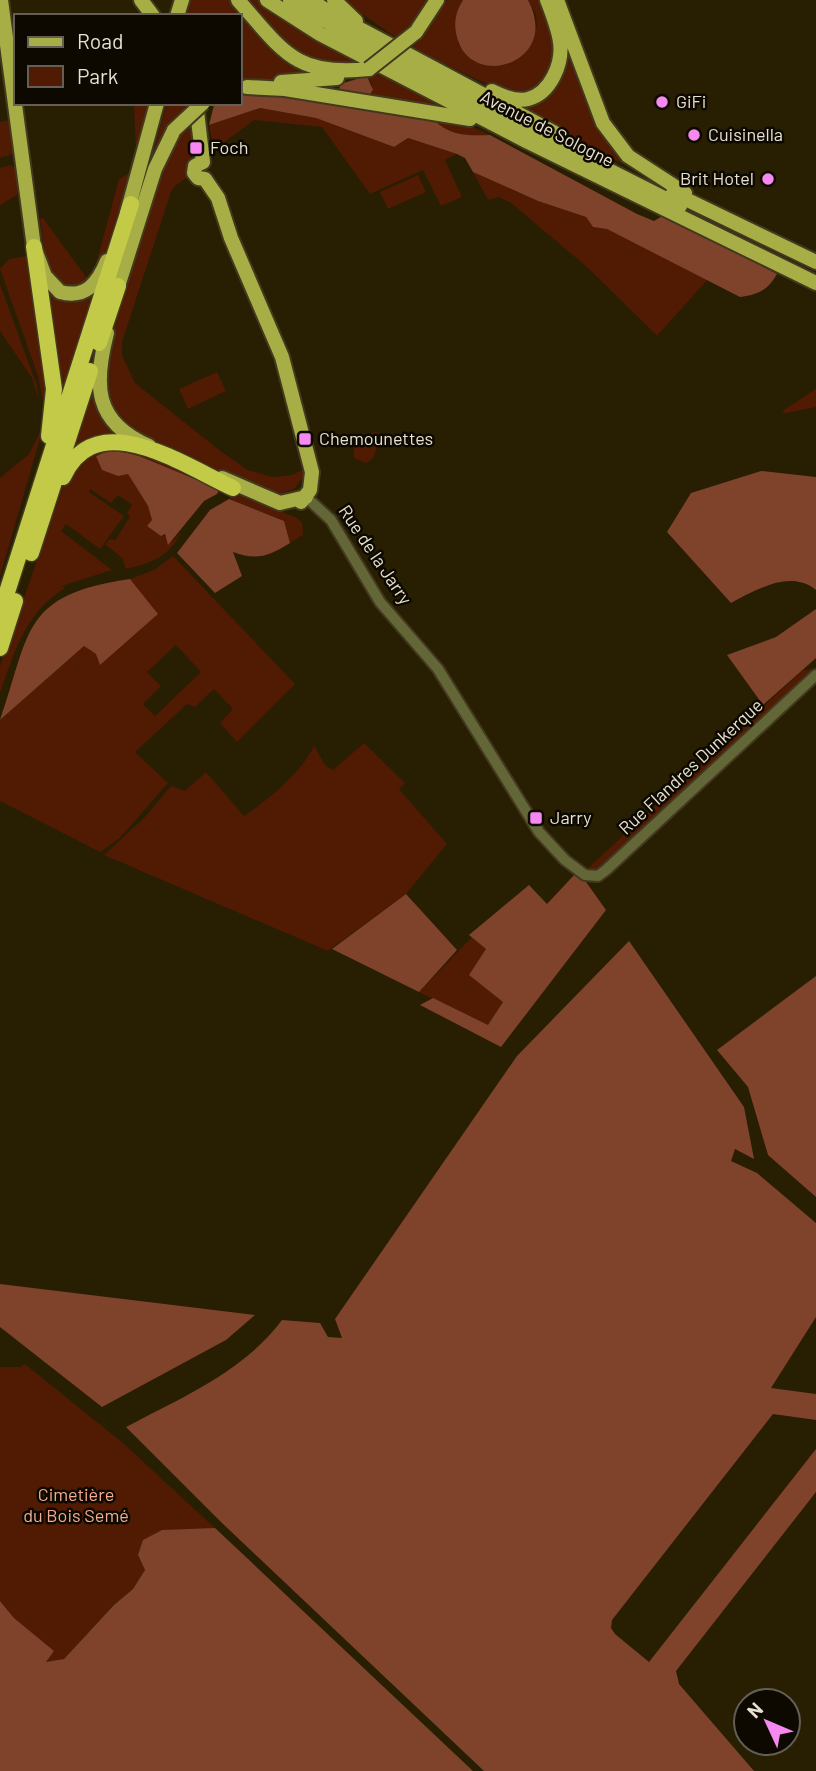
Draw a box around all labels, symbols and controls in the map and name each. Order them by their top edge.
legend [14,14,242,105]
text: Road [77,28,123,53]
text: Park [77,63,118,88]
street label: Avenue de Sologne [477,85,618,171]
place label: GiFi [676,90,706,112]
marker: GiFi [654,94,670,110]
place label: Cuisinella [708,123,783,145]
marker: Cuisinella [686,127,702,143]
place label: Foch [210,136,248,158]
marker: Foch [188,140,204,156]
place label: Brit Hotel [680,167,754,189]
marker: Brit Hotel [760,171,776,187]
place label: Chemounettes [319,427,433,449]
marker: Chemounettes [297,431,313,447]
street label: Rue de la Jarry [334,500,417,608]
street label: Rue Flandres Dunkerque [614,694,767,839]
place label: Jarry [550,806,592,828]
marker: Jarry [528,810,544,826]
park label: Cimetière du Bois Semé [23,1483,129,1526]
north arrow [732,1687,802,1757]
text: N [742,1697,767,1722]

